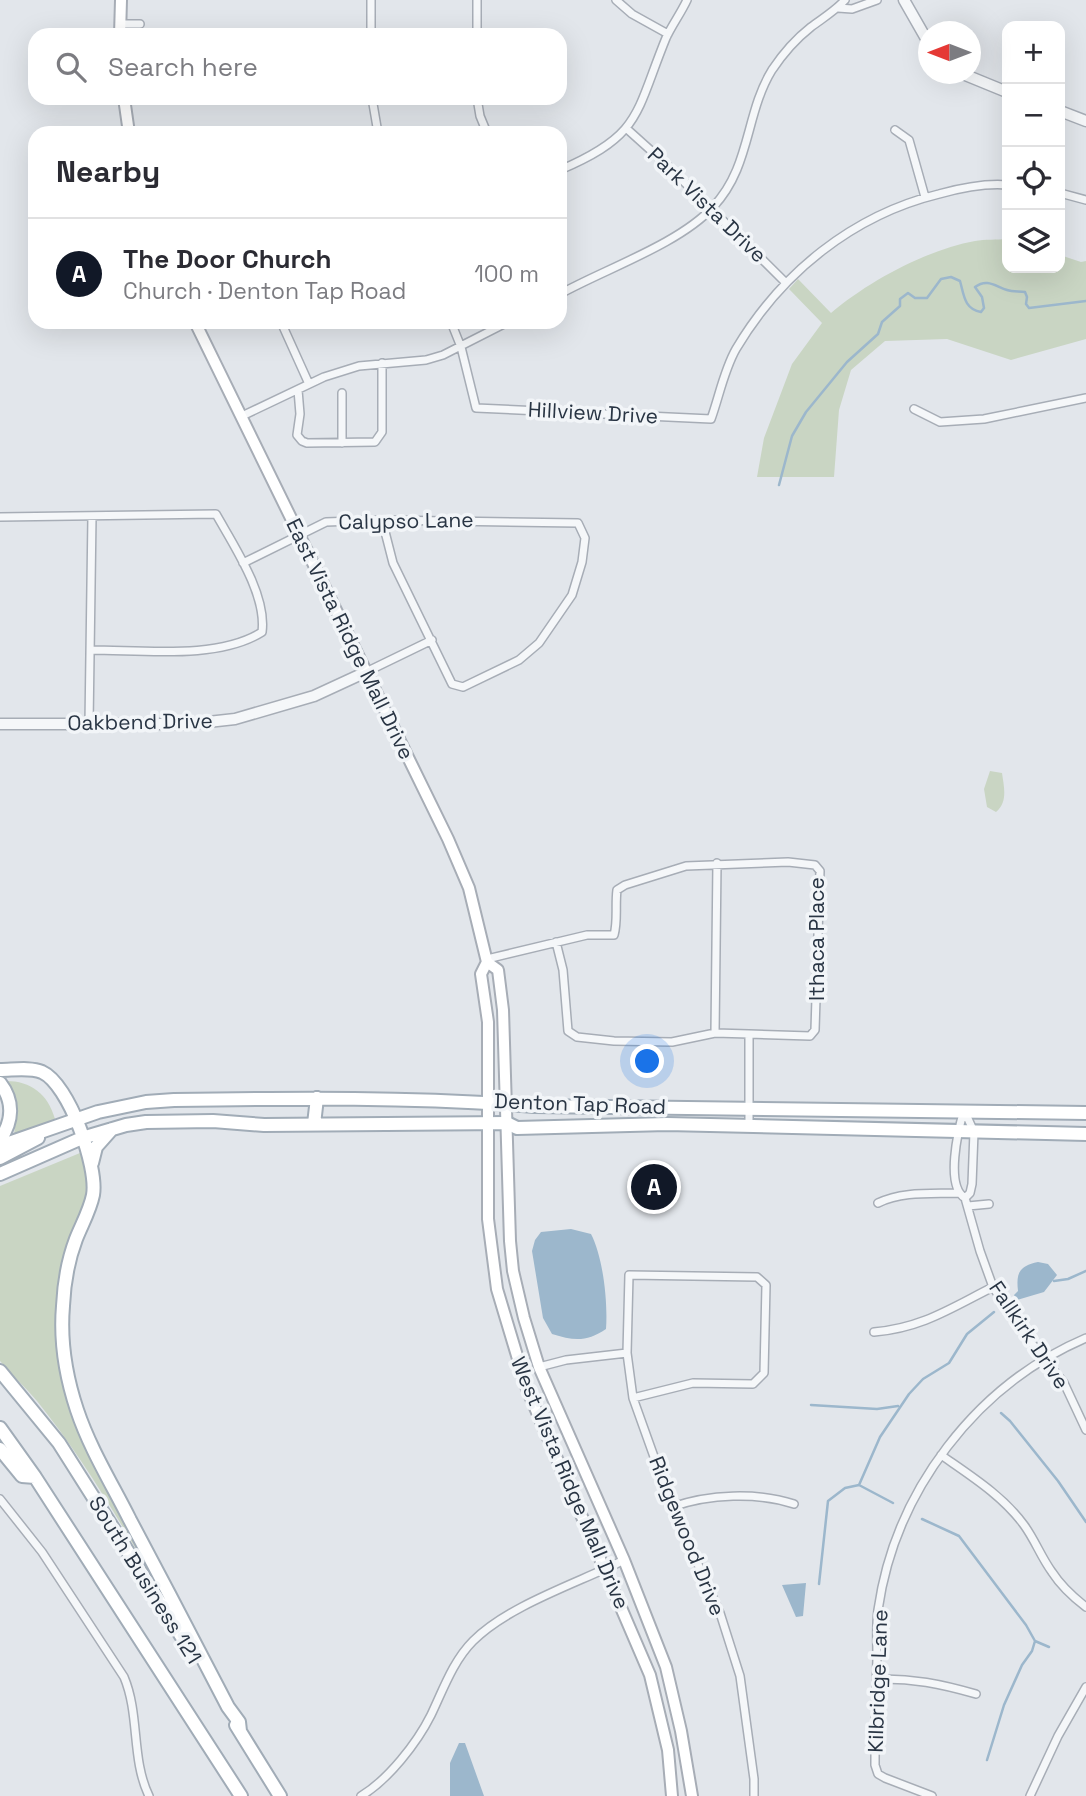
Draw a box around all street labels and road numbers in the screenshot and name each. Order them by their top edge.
street label: Park Vista Drive [642,141,773,268]
street label: Hillview Drive [527,396,659,429]
street label: Calypso Lane [338,506,474,535]
street label: East Vista Ridge Mall Drive [280,514,421,764]
street label: Oakbend Drive [67,707,213,736]
street label: Ithaca Place [803,877,830,1001]
street label: Denton Tap Road [494,1087,666,1120]
street label: Fallkirk Drive [983,1275,1076,1394]
street label: West Vista Ridge Mall Drive [505,1353,636,1613]
street label: Ridgewood Drive [643,1452,732,1619]
street label: South Business 121 [83,1491,208,1669]
street label: Kilbridge Lane [862,1609,893,1753]

